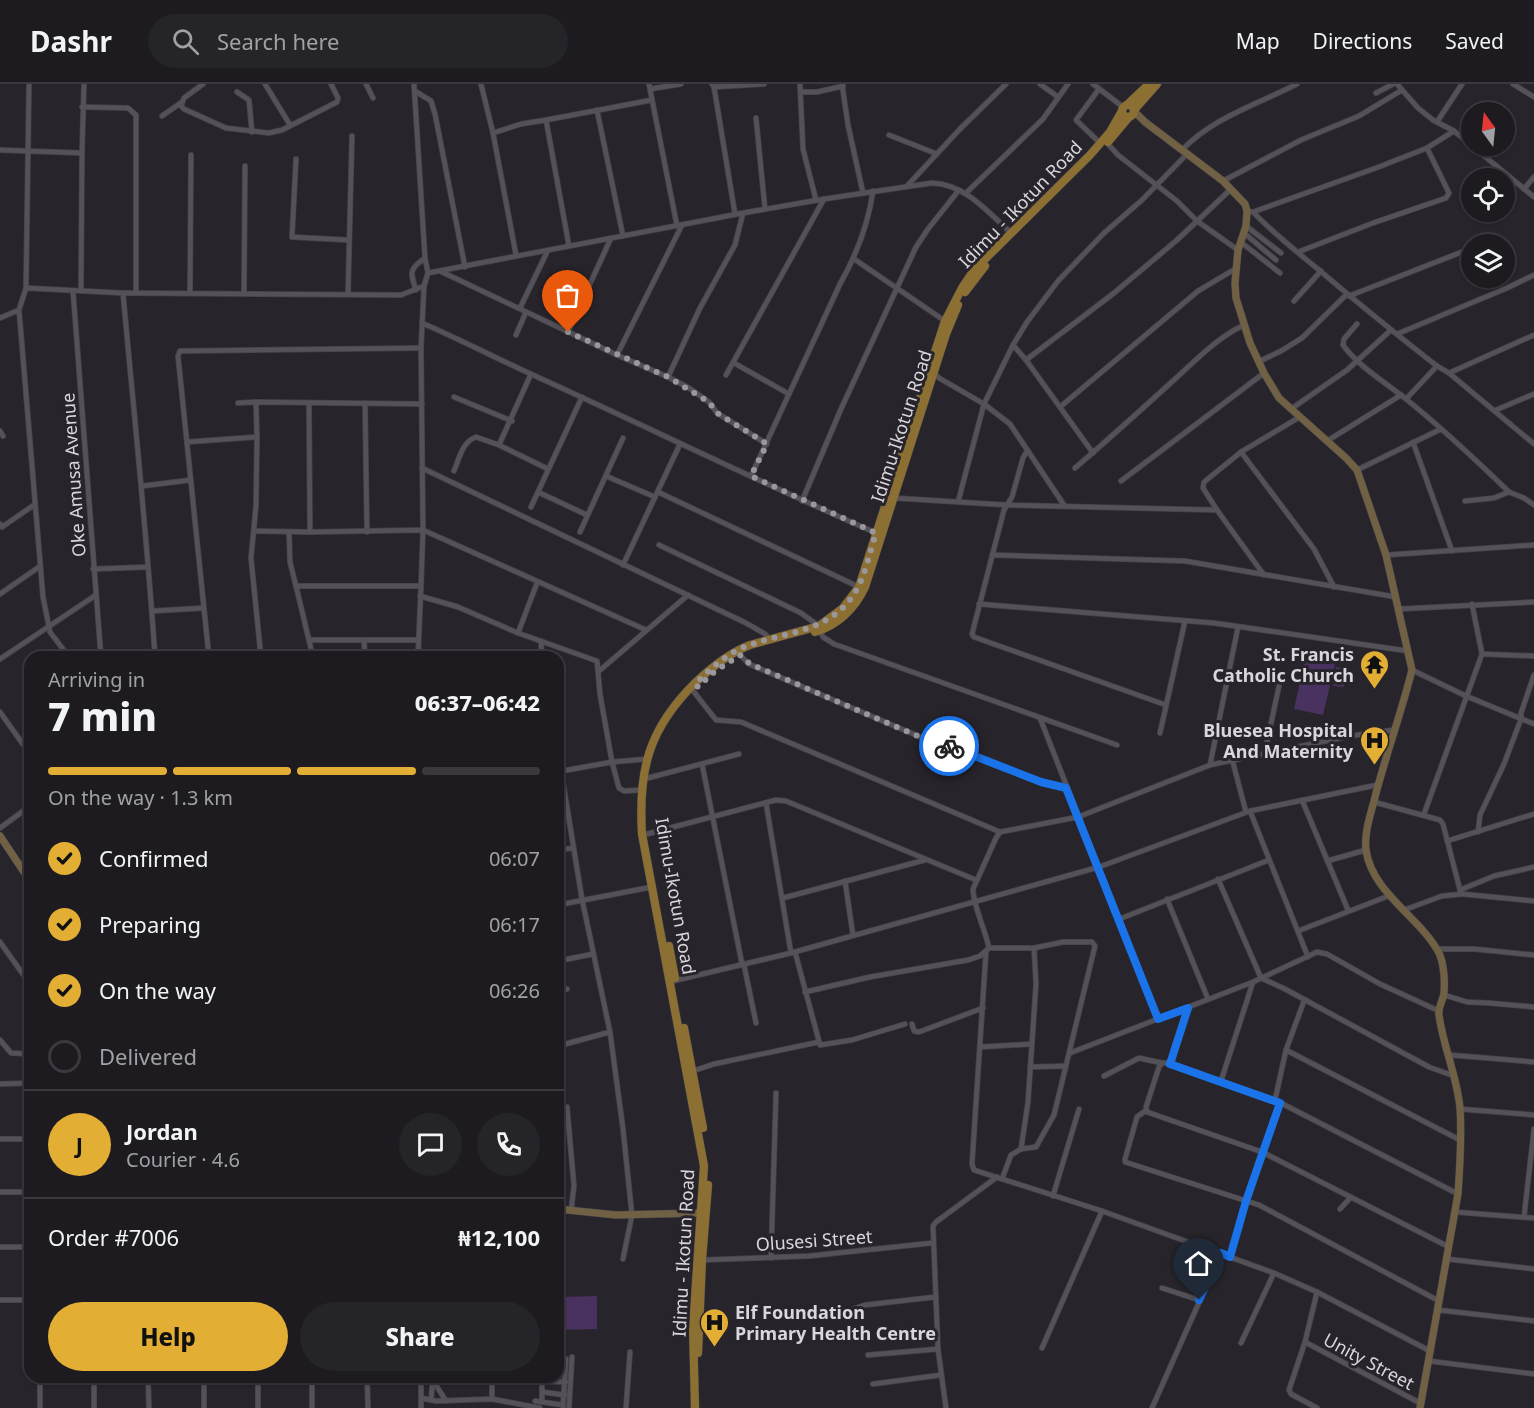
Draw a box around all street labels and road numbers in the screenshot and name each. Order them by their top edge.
street label: Idimu - Ikotun Road [953,135,1087,273]
street label: Idimu-Ikotun Road [865,347,937,505]
street label: Oke Amusa Avenue [55,392,91,558]
street label: Idimu-Ikotun Road [650,816,702,976]
street label: Idimu - Ikotun Road [667,1168,699,1338]
street label: Olusesi Street [755,1224,874,1256]
street label: Unity Street [1319,1327,1419,1395]

